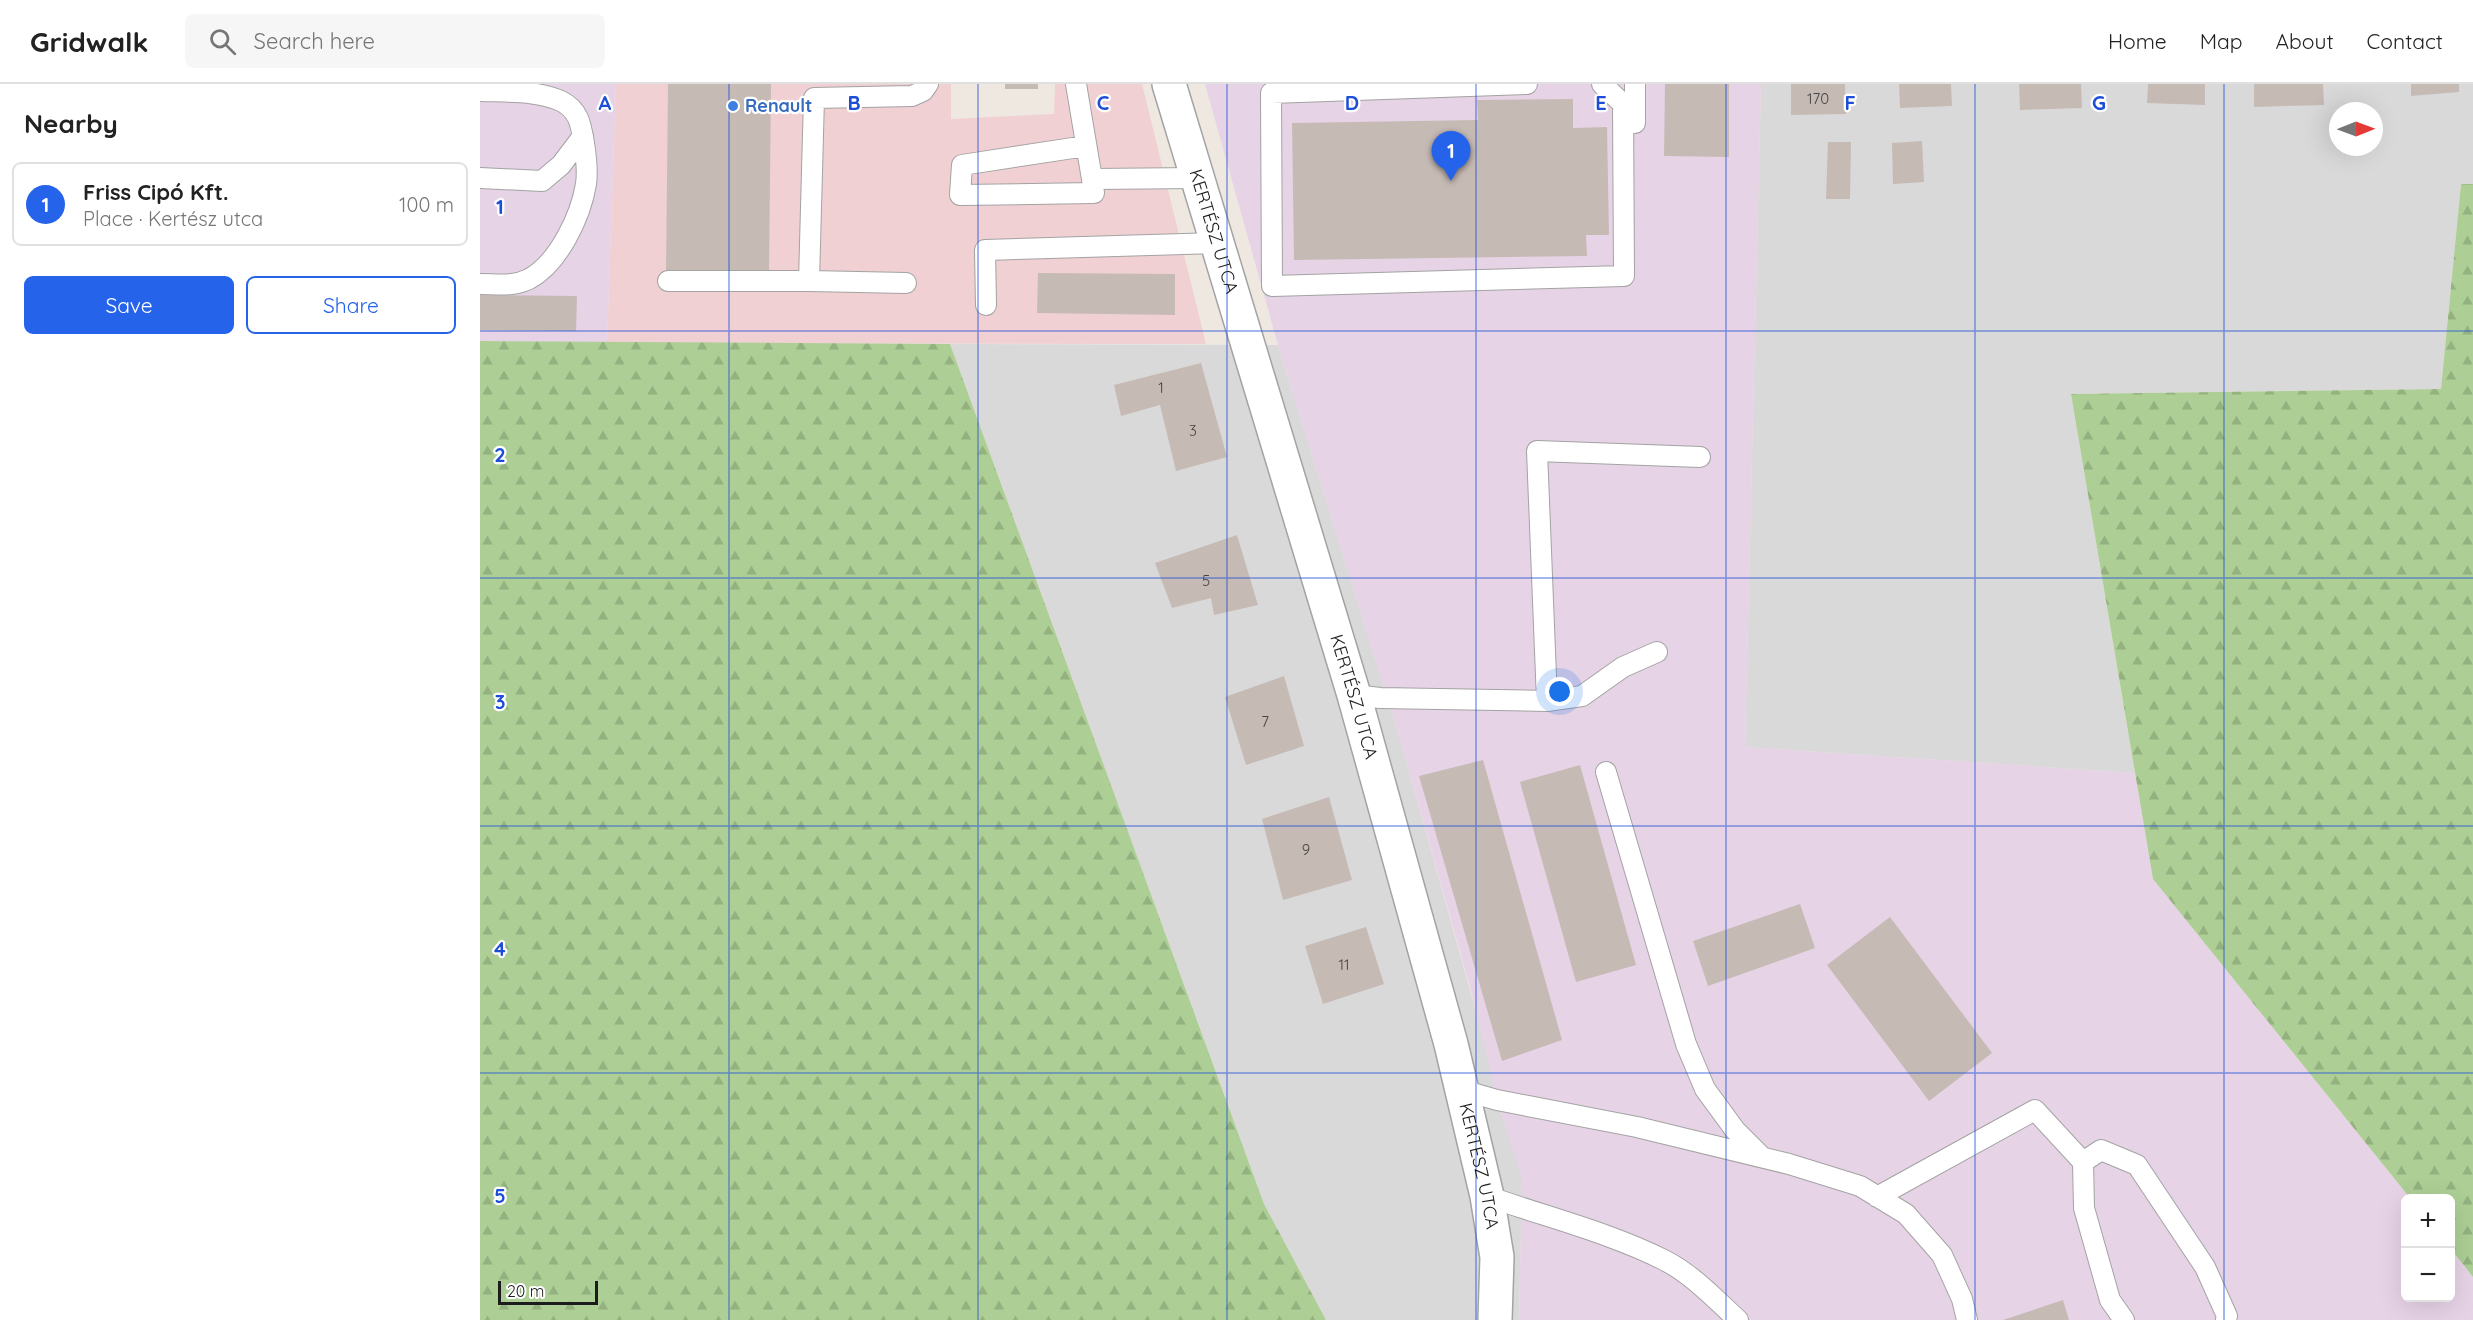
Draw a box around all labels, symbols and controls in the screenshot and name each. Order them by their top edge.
search box [185,14,605,68]
text: Gridwalk [30,24,149,59]
icon: search [206,25,239,58]
text: Search here [254,27,375,55]
text: Home [2108,28,2167,54]
text: Map [2200,28,2243,54]
text: About [2276,28,2334,54]
text: Contact [2367,28,2443,54]
house number: 170 [1807,89,1829,108]
text: A [599,90,612,115]
text: B [847,90,861,115]
text: C [1097,90,1110,115]
text: D [1345,90,1359,115]
text: E [1595,90,1607,115]
text: F [1844,90,1856,115]
text: G [2092,90,2106,115]
place label: Renault [745,94,812,117]
marker: Renault [726,99,740,113]
north arrow [2329,102,2383,156]
text: Nearby [24,107,118,140]
pin: 1 [1432,132,1470,181]
street label: KERTÉSZ UTCA [1184,166,1244,297]
text: Friss Cipó Kft. [83,178,229,206]
text: 1 [42,192,49,217]
text: 100 m [399,192,454,217]
text: 1 [496,194,504,219]
text: Place · Kertész utca [83,206,263,231]
button: Save [24,276,234,334]
button: Share [246,276,456,334]
house number: 1 [1158,378,1164,397]
house number: 3 [1189,421,1197,440]
text: 2 [494,442,506,467]
house number: 5 [1202,571,1210,590]
street label: KERTÉSZ UTCA [1325,631,1383,762]
your location [1545,677,1574,706]
text: 3 [495,689,505,714]
house number: 7 [1261,712,1269,731]
house number: 9 [1302,840,1310,859]
text: 4 [494,936,506,961]
house number: 11 [1338,955,1350,974]
street label: KERTÉSZ UTCA [1454,1101,1504,1231]
text: 5 [494,1183,506,1208]
map controls [2401,1194,2455,1302]
button: + [2401,1194,2455,1248]
button: − [2401,1248,2455,1302]
scale bar [498,1278,598,1306]
text: 20 m [507,1281,544,1301]

